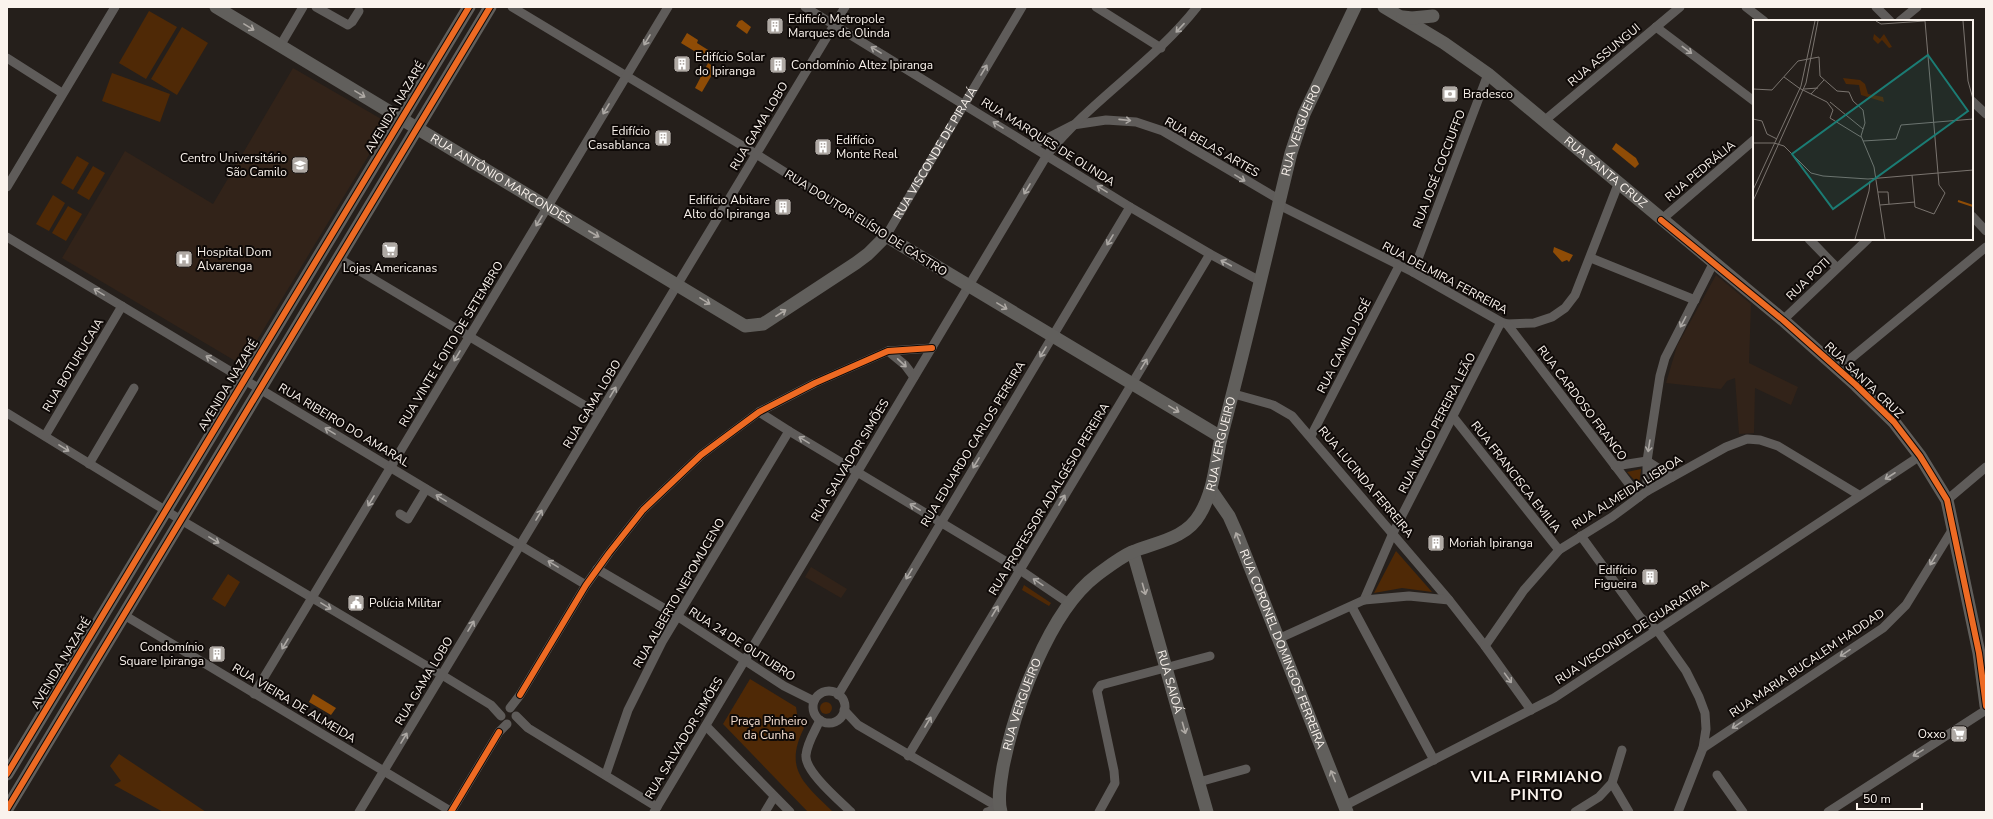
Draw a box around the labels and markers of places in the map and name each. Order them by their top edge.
place label: Edificío Metropole Marques de Olinda [788,11,890,41]
building icon: Edificío Metropole Marques de Olinda [765,16,785,36]
place label: Edifício Solar do Ipiranga [695,49,766,79]
building icon: Edifício Solar do Ipiranga [672,54,692,74]
building icon: Condomínio Altez Ipiranga [768,55,788,75]
place label: Condomínio Altez Ipiranga [791,57,933,73]
bank icon: Bradesco [1440,84,1460,104]
place label: Bradesco [1463,86,1513,102]
place label: Edifício Casablanca [588,123,650,153]
building icon: Edifício Casablanca [653,128,673,148]
place label: Edifício Monte Real [836,132,898,162]
building icon: Edifício Monte Real [813,137,833,157]
place label: Centro Universitário São Camilo [180,150,287,180]
school or university icon: Centro Universitário São Camilo [290,155,310,175]
place label: Edifício Abitare Alto do Ipiranga [684,192,770,222]
building icon: Edifício Abitare Alto do Ipiranga [773,197,793,217]
supermarket icon: Lojas Americanas [380,240,400,260]
place label: Hospital Dom Alvarenga [197,244,271,274]
hospital icon: Hospital Dom Alvarenga [174,249,194,269]
place label: Lojas Americanas [343,260,437,276]
building icon: Moriah Ipiranga [1426,533,1446,553]
place label: Moriah Ipiranga [1449,535,1533,551]
place label: Edifício Figueira [1594,562,1637,592]
building icon: Edifício Figueira [1640,567,1660,587]
public building icon: Polícia Militar [346,593,366,613]
place label: Polícia Militar [369,595,442,611]
place label: Condomínio Square Ipiranga [119,639,204,669]
building icon: Condomínio Square Ipiranga [207,644,227,664]
supermarket icon: Oxxo [1949,724,1969,744]
place label: Oxxo [1918,726,1946,742]

